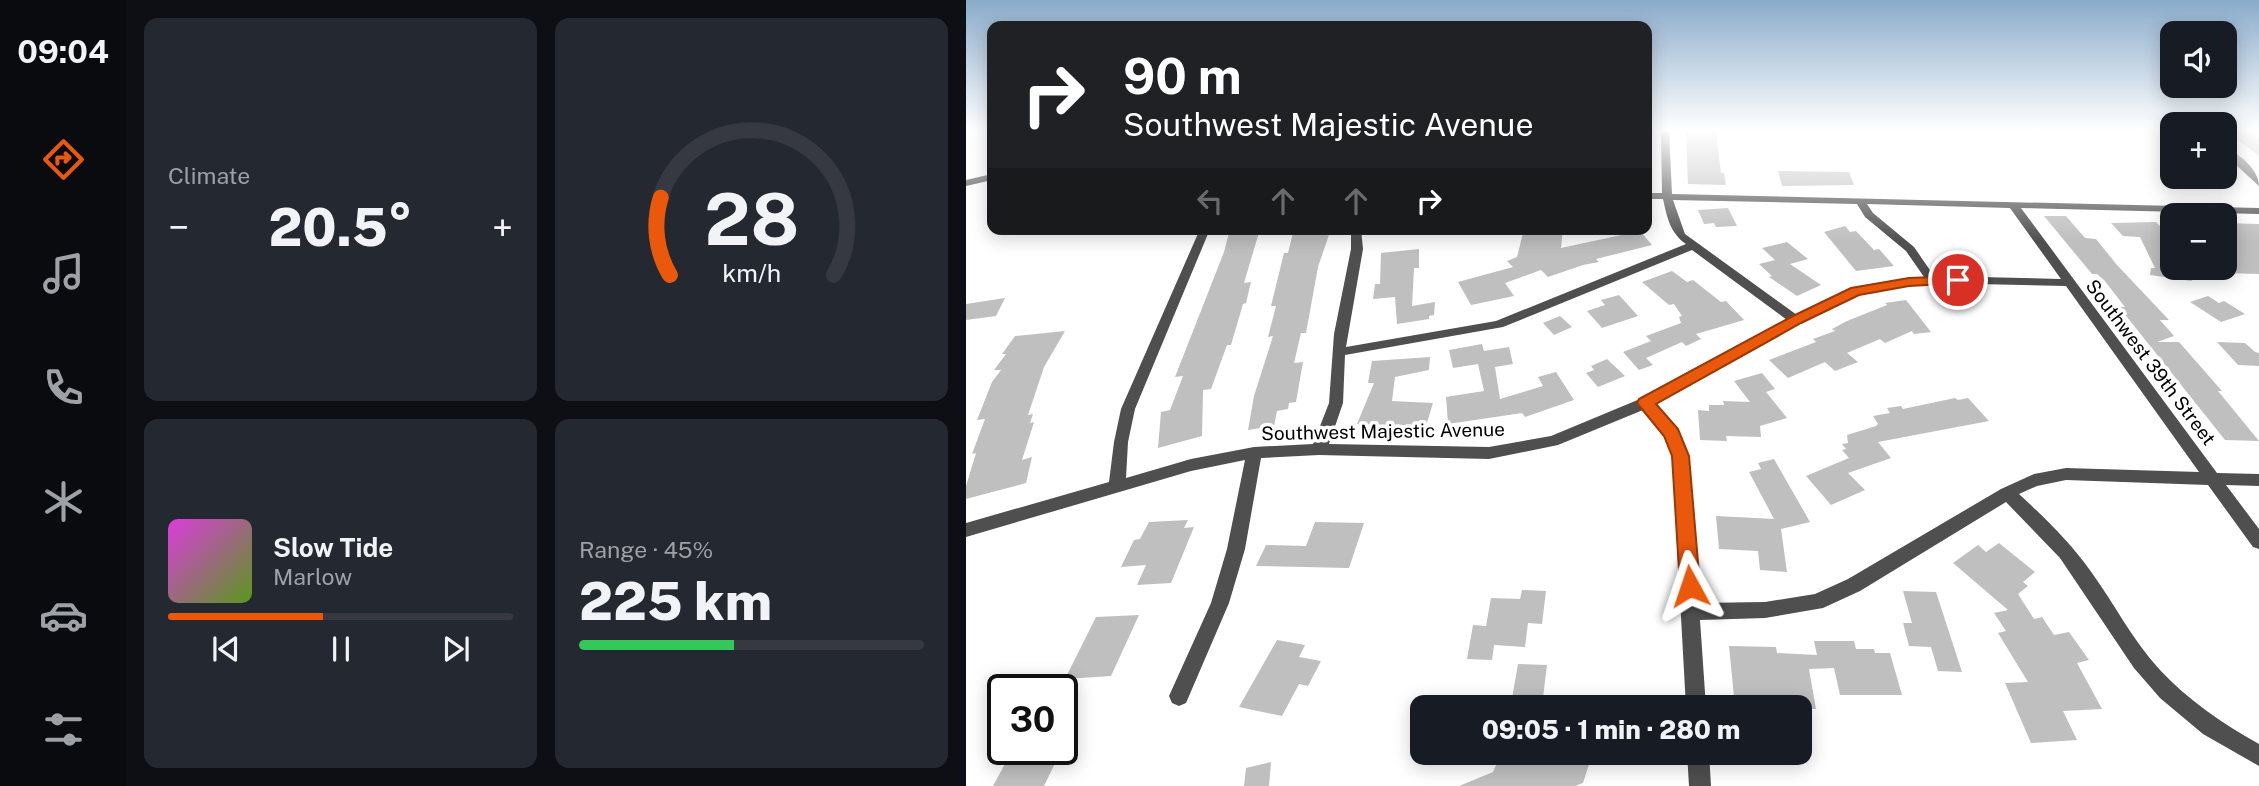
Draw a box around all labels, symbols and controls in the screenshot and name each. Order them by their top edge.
map controls [2160,21,2237,280]
button: sound [2160,21,2237,98]
text: 09:04 [17,33,109,70]
text: 90 m [1123,47,1242,105]
icon: right [1008,49,1099,140]
text: Southwest Majestic Avenue [1123,106,1534,143]
button: + [2160,112,2237,189]
icon: directions [39,135,88,184]
text: Climate [168,162,250,189]
text: 28 [704,177,799,262]
icon: left [1191,182,1229,220]
icon: ahead [1264,182,1302,220]
icon: ahead [1337,182,1375,220]
icon: right [1410,182,1448,220]
text: 20.5° [268,197,413,258]
button: − [2160,203,2237,280]
text: − [168,205,189,250]
text: + [492,205,513,250]
icon: music [39,249,88,298]
pin [1928,250,1988,310]
text: km/h [722,258,781,288]
icon: arrive [1939,261,1977,299]
street label: Southwest 39th Street [2082,275,2220,449]
icon: phone [39,363,88,412]
street label: Southwest Majestic Avenue [1261,418,1505,444]
icon: climate [39,477,88,526]
text: Slow Tide [273,532,393,563]
text: Range · 45% [579,536,713,563]
position arrow [1653,549,1727,623]
text: Marlow [273,563,352,590]
text: 225 km [579,571,772,632]
icon: car [39,591,88,640]
icon: previous [207,630,245,668]
icon: pause [322,630,360,668]
icon: next [437,630,475,668]
speed limit sign: 30 [987,674,1078,765]
icon: filters [39,705,88,754]
text: 09:05 · 1 min · 280 m [1482,714,1740,745]

